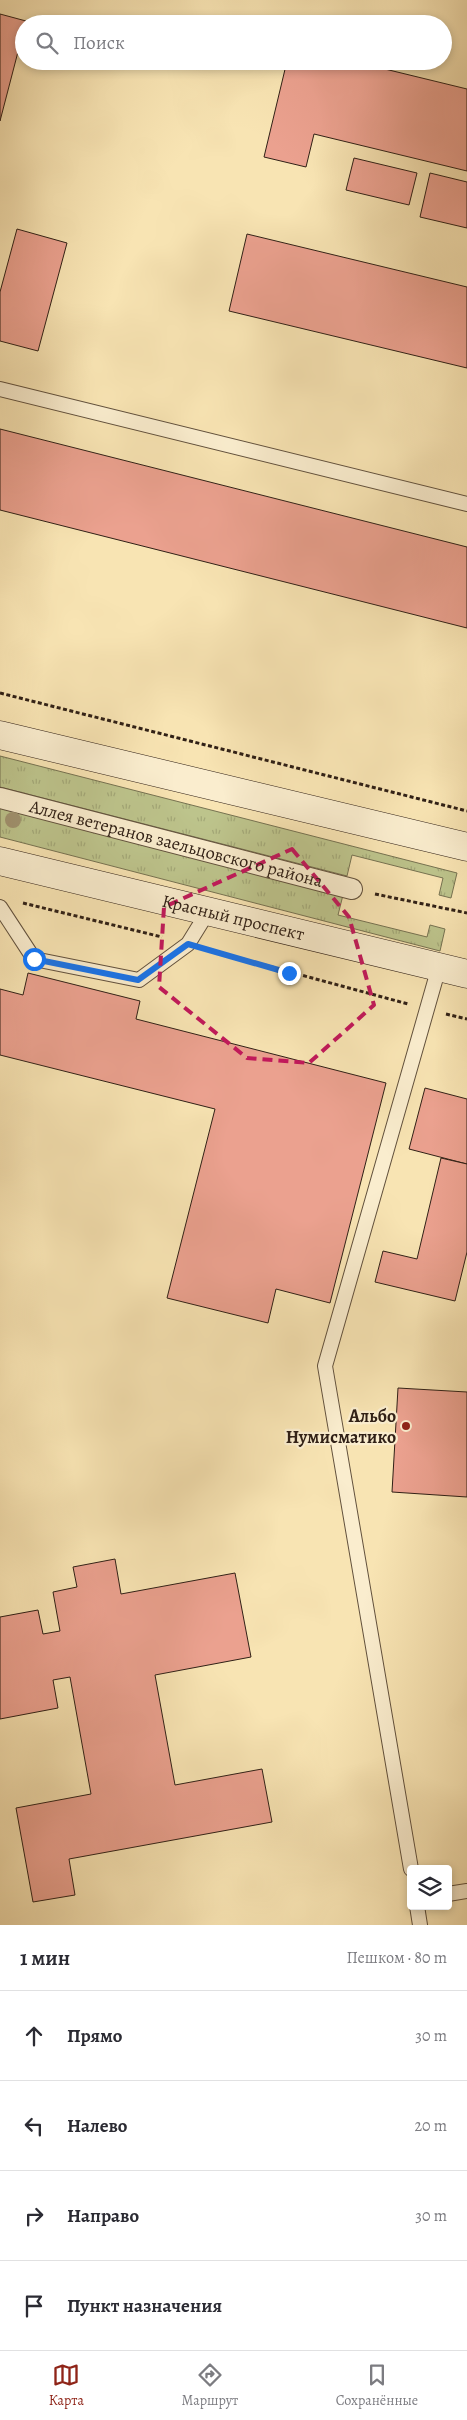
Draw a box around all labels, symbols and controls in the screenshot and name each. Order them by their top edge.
search box [15,15,452,70]
icon: search [33,29,61,57]
text: Поиск [73,30,125,56]
street label: Аллея ветеранов заельцовского района [26,794,326,893]
street label: Красный проспект [160,889,307,946]
route start [23,948,46,971]
route end [278,962,301,985]
place label: Альбо Нумисматико [286,1404,396,1449]
marker: Альбо Нумисматико [400,1420,412,1432]
map controls [407,1865,452,1910]
button: layers [407,1865,452,1910]
text: 1 мин [20,1944,70,1972]
text: Пешком · 80 m [347,1947,447,1969]
icon: ahead [20,2022,48,2050]
text: Прямо [67,2023,122,2049]
text: 30 m [415,2025,447,2047]
icon: left [20,2112,48,2140]
text: Налево [67,2113,127,2139]
text: 20 m [414,2115,447,2137]
icon: right [20,2202,48,2230]
text: Направо [67,2203,139,2229]
text: 30 m [415,2205,447,2227]
icon: arrive [20,2292,48,2320]
text: Пункт назначения [67,2293,222,2319]
tab: Карта [49,2361,84,2410]
tab: Маршрут [182,2361,238,2410]
tab: Сохранённые [336,2361,418,2410]

